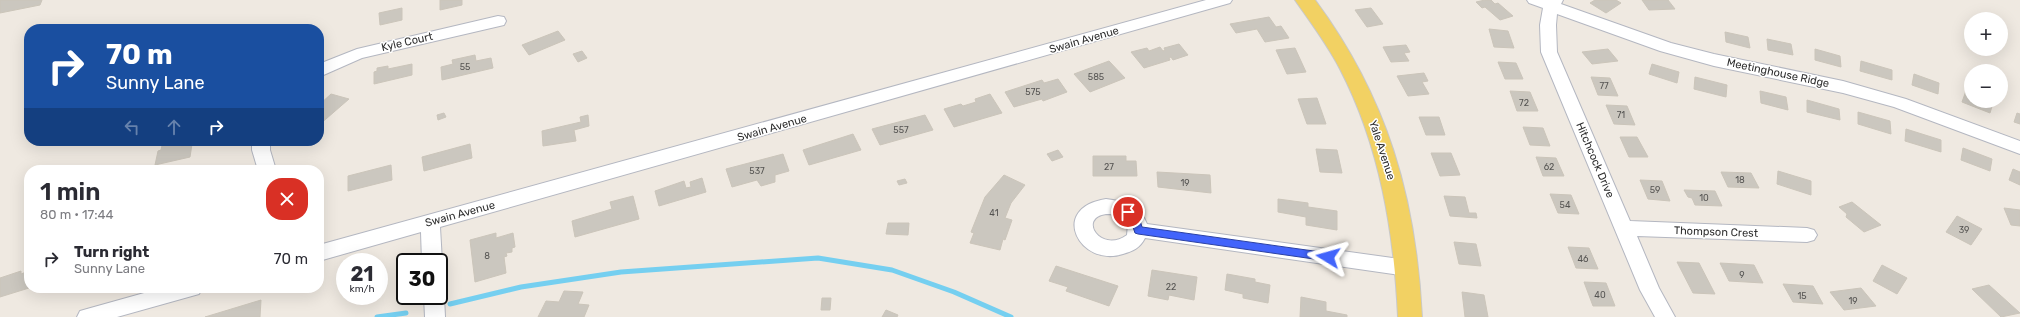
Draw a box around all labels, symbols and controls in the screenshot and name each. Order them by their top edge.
map controls [1964,12,2008,108]
button: + [1964,12,2008,56]
street label: Swain Avenue [1048,24,1120,56]
street label: Kyle Court [380,30,435,54]
text: 70 m [106,38,173,71]
icon: right [40,40,92,92]
street label: Meetinghouse Ridge [1726,56,1830,90]
house number: 55 [460,62,470,72]
button: − [1964,64,2008,108]
text: Sunny Lane [106,72,205,94]
house number: 585 [1088,72,1104,82]
house number: 77 [1599,81,1609,91]
house number: 575 [1025,87,1041,97]
house number: 72 [1519,98,1529,108]
house number: 71 [1617,110,1625,120]
street label: Swain Avenue [736,112,808,144]
icon: left [121,116,143,138]
icon: ahead [163,116,185,138]
icon: right [205,116,227,138]
street label: Yale Avenue [1366,119,1398,181]
street label: Hitchcock Drive [1573,120,1617,200]
house number: 557 [893,125,909,135]
house number: 27 [1104,162,1114,172]
house number: 62 [1544,162,1554,172]
house number: 537 [749,166,765,176]
house number: 18 [1735,175,1745,185]
text: 1 min [40,178,100,206]
button: close [266,178,308,220]
house number: 19 [1180,178,1190,188]
house number: 59 [1650,185,1660,195]
house number: 10 [1699,193,1709,203]
pin [1111,195,1145,229]
street label: Swain Avenue [424,198,496,230]
house number: 54 [1560,200,1571,210]
icon: arrive [1117,201,1139,223]
text: 80 m · 17:44 [40,207,114,222]
house number: 41 [989,208,999,218]
street label: Thompson Crest [1674,224,1759,240]
house number: 39 [1959,225,1969,235]
position arrow [1307,236,1349,278]
text: Turn right [74,243,149,261]
icon: right [40,248,62,270]
text: 70 m [274,250,308,268]
house number: 8 [484,251,490,261]
speed limit sign: 30 [396,253,448,305]
house number: 46 [1577,254,1589,264]
text: Sunny Lane [74,261,145,276]
text: 21 [351,262,373,286]
house number: 9 [1739,270,1745,280]
house number: 22 [1166,282,1176,292]
text: km/h [350,283,374,295]
house number: 40 [1594,290,1606,300]
house number: 15 [1797,291,1807,301]
house number: 19 [1848,296,1858,306]

